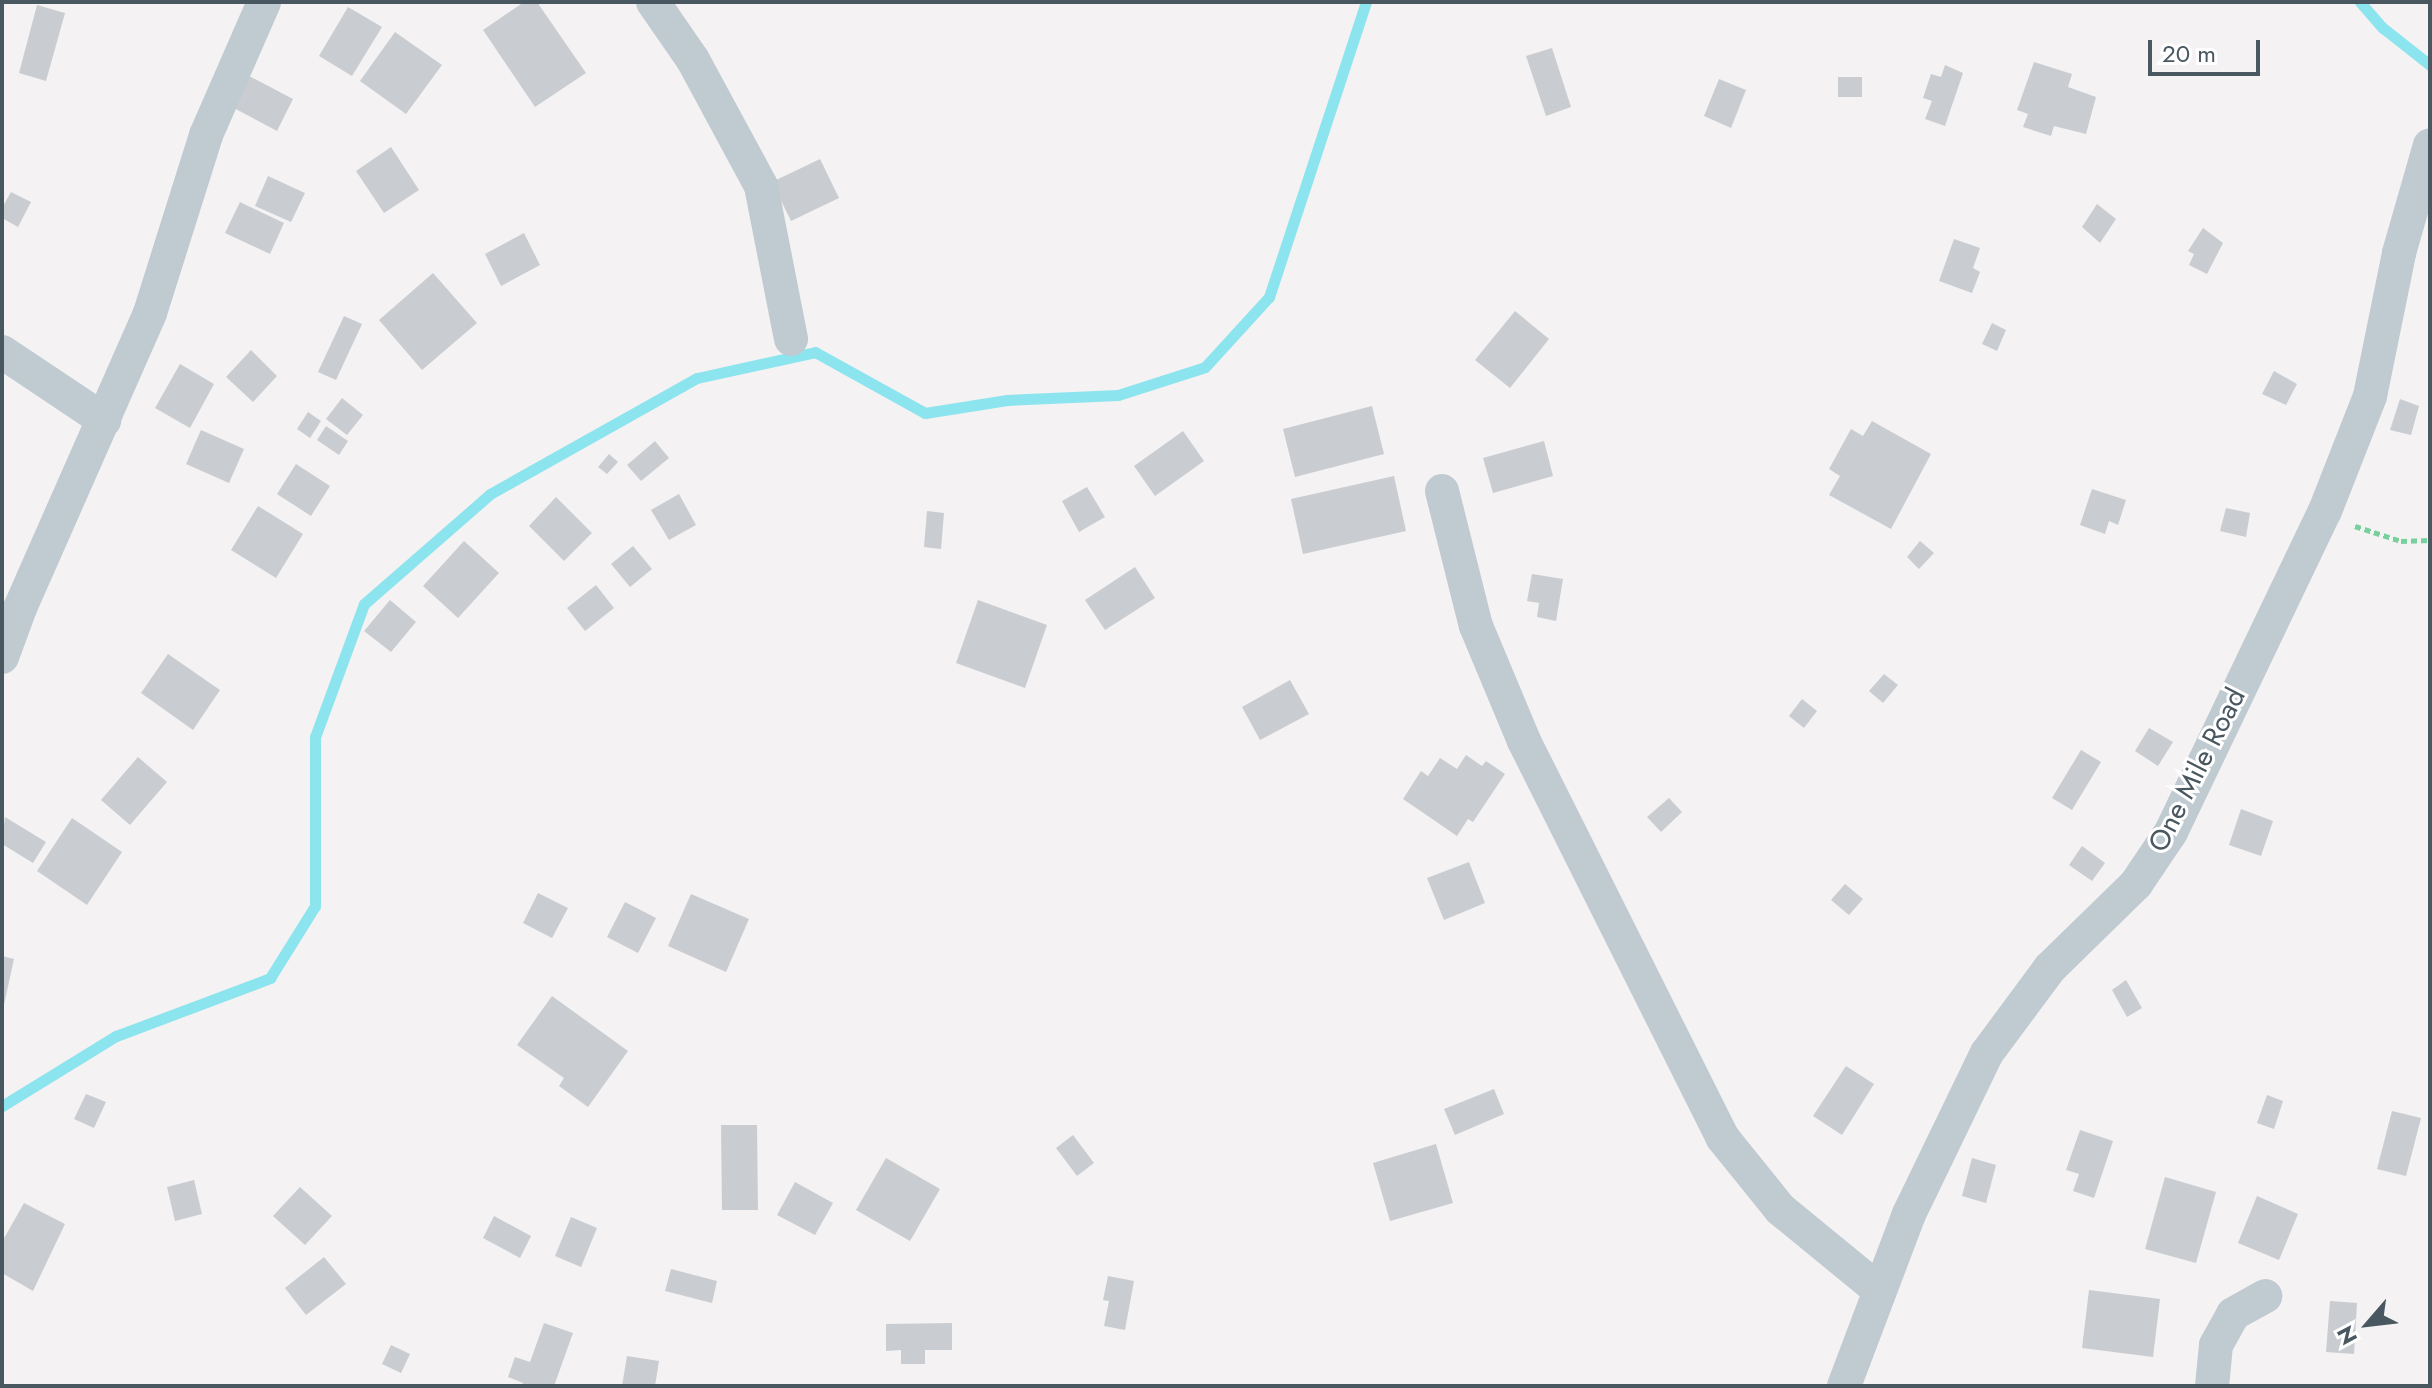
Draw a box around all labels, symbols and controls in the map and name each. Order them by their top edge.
scale bar [2152,24,2264,74]
text: 20 m [2162,36,2216,71]
street label: One Mile Road [2141,683,2253,857]
north arrow [2328,1284,2408,1364]
text: N [2329,1320,2365,1350]

